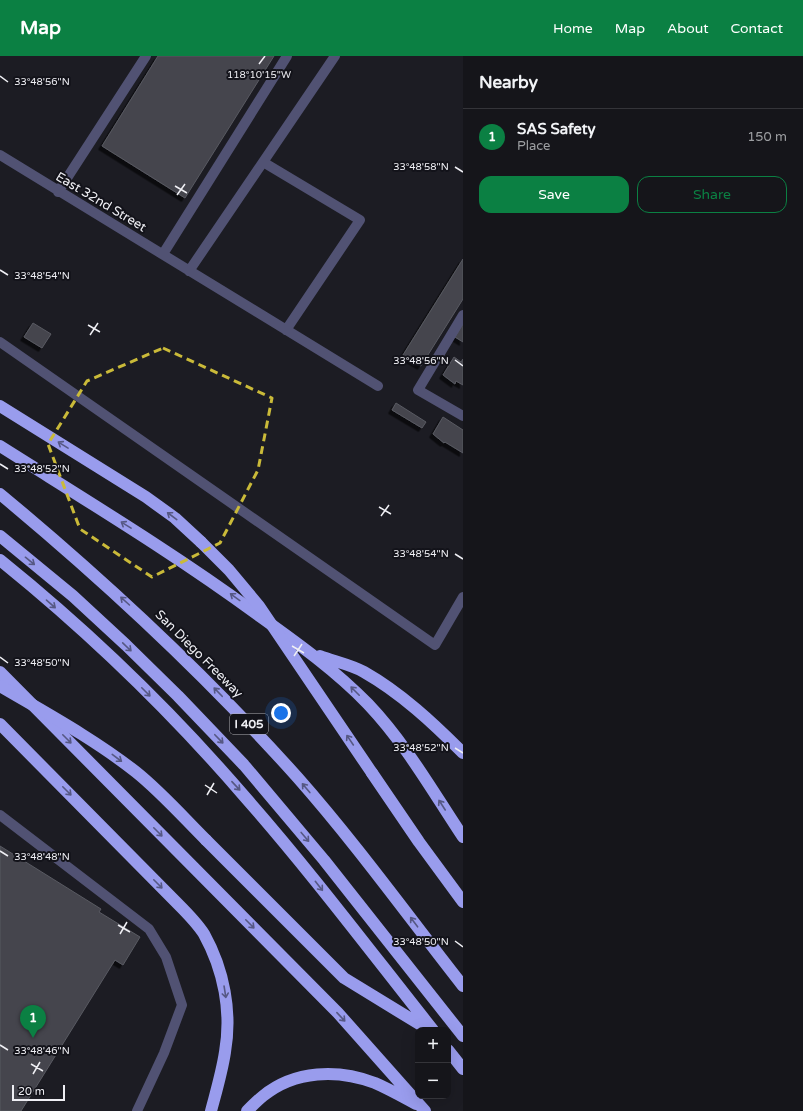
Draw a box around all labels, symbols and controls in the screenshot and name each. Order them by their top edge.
text: Map [20,17,61,39]
text: Home [553,20,593,37]
text: Map [615,20,645,37]
text: About [667,20,709,37]
text: Contact [731,20,783,37]
text: 118°10'15"W [227,69,291,81]
text: Nearby [479,72,538,93]
text: 33°48'56"N [14,76,70,88]
text: SAS Safety [517,120,596,138]
text: 1 [488,129,496,145]
text: 150 m [747,129,787,145]
text: Place [517,138,550,154]
text: 33°48'58"N [393,161,449,173]
street label: East 32nd Street [53,169,149,235]
button: Save [479,176,629,213]
button: Share [637,176,787,213]
text: 33°48'54"N [14,270,70,282]
text: 33°48'56"N [393,355,449,367]
one-way arrow [57,441,69,449]
text: 33°48'52"N [14,463,70,475]
one-way arrow [166,512,177,520]
one-way arrow [121,521,132,530]
text: 33°48'54"N [393,548,449,560]
one-way arrow [25,556,36,565]
one-way arrow [229,593,240,601]
one-way arrow [120,597,130,606]
one-way arrow [46,599,56,608]
street label: San Diego Freeway [152,607,246,701]
one-way arrow [122,642,132,652]
text: 33°48'50"N [14,657,70,669]
one-way arrow [350,686,360,696]
one-way arrow [141,687,151,697]
one-way arrow [213,687,223,697]
your location [271,703,291,723]
road number: I 405 [230,714,268,734]
one-way arrow [62,734,72,744]
one-way arrow [214,734,224,744]
one-way arrow [346,735,354,746]
text: 33°48'52"N [393,742,449,754]
one-way arrow [111,754,122,762]
one-way arrow [231,781,241,791]
one-way arrow [301,782,310,793]
one-way arrow [62,786,72,796]
one-way arrow [438,800,446,811]
one-way arrow [153,827,163,837]
one-way arrow [300,832,309,842]
text: 33°48'48"N [14,851,70,863]
one-way arrow [153,879,163,889]
one-way arrow [315,881,323,892]
one-way arrow [409,916,418,927]
one-way arrow [245,919,255,929]
text: 33°48'50"N [393,936,449,948]
one-way arrow [221,985,229,998]
pin: 1 [20,1005,46,1038]
one-way arrow [336,1011,345,1021]
map controls [415,1027,451,1099]
button: + [415,1027,451,1063]
text: 33°48'46"N [14,1045,70,1057]
button: − [415,1063,451,1099]
scale bar [12,1083,65,1102]
text: 20 m [18,1085,45,1098]

